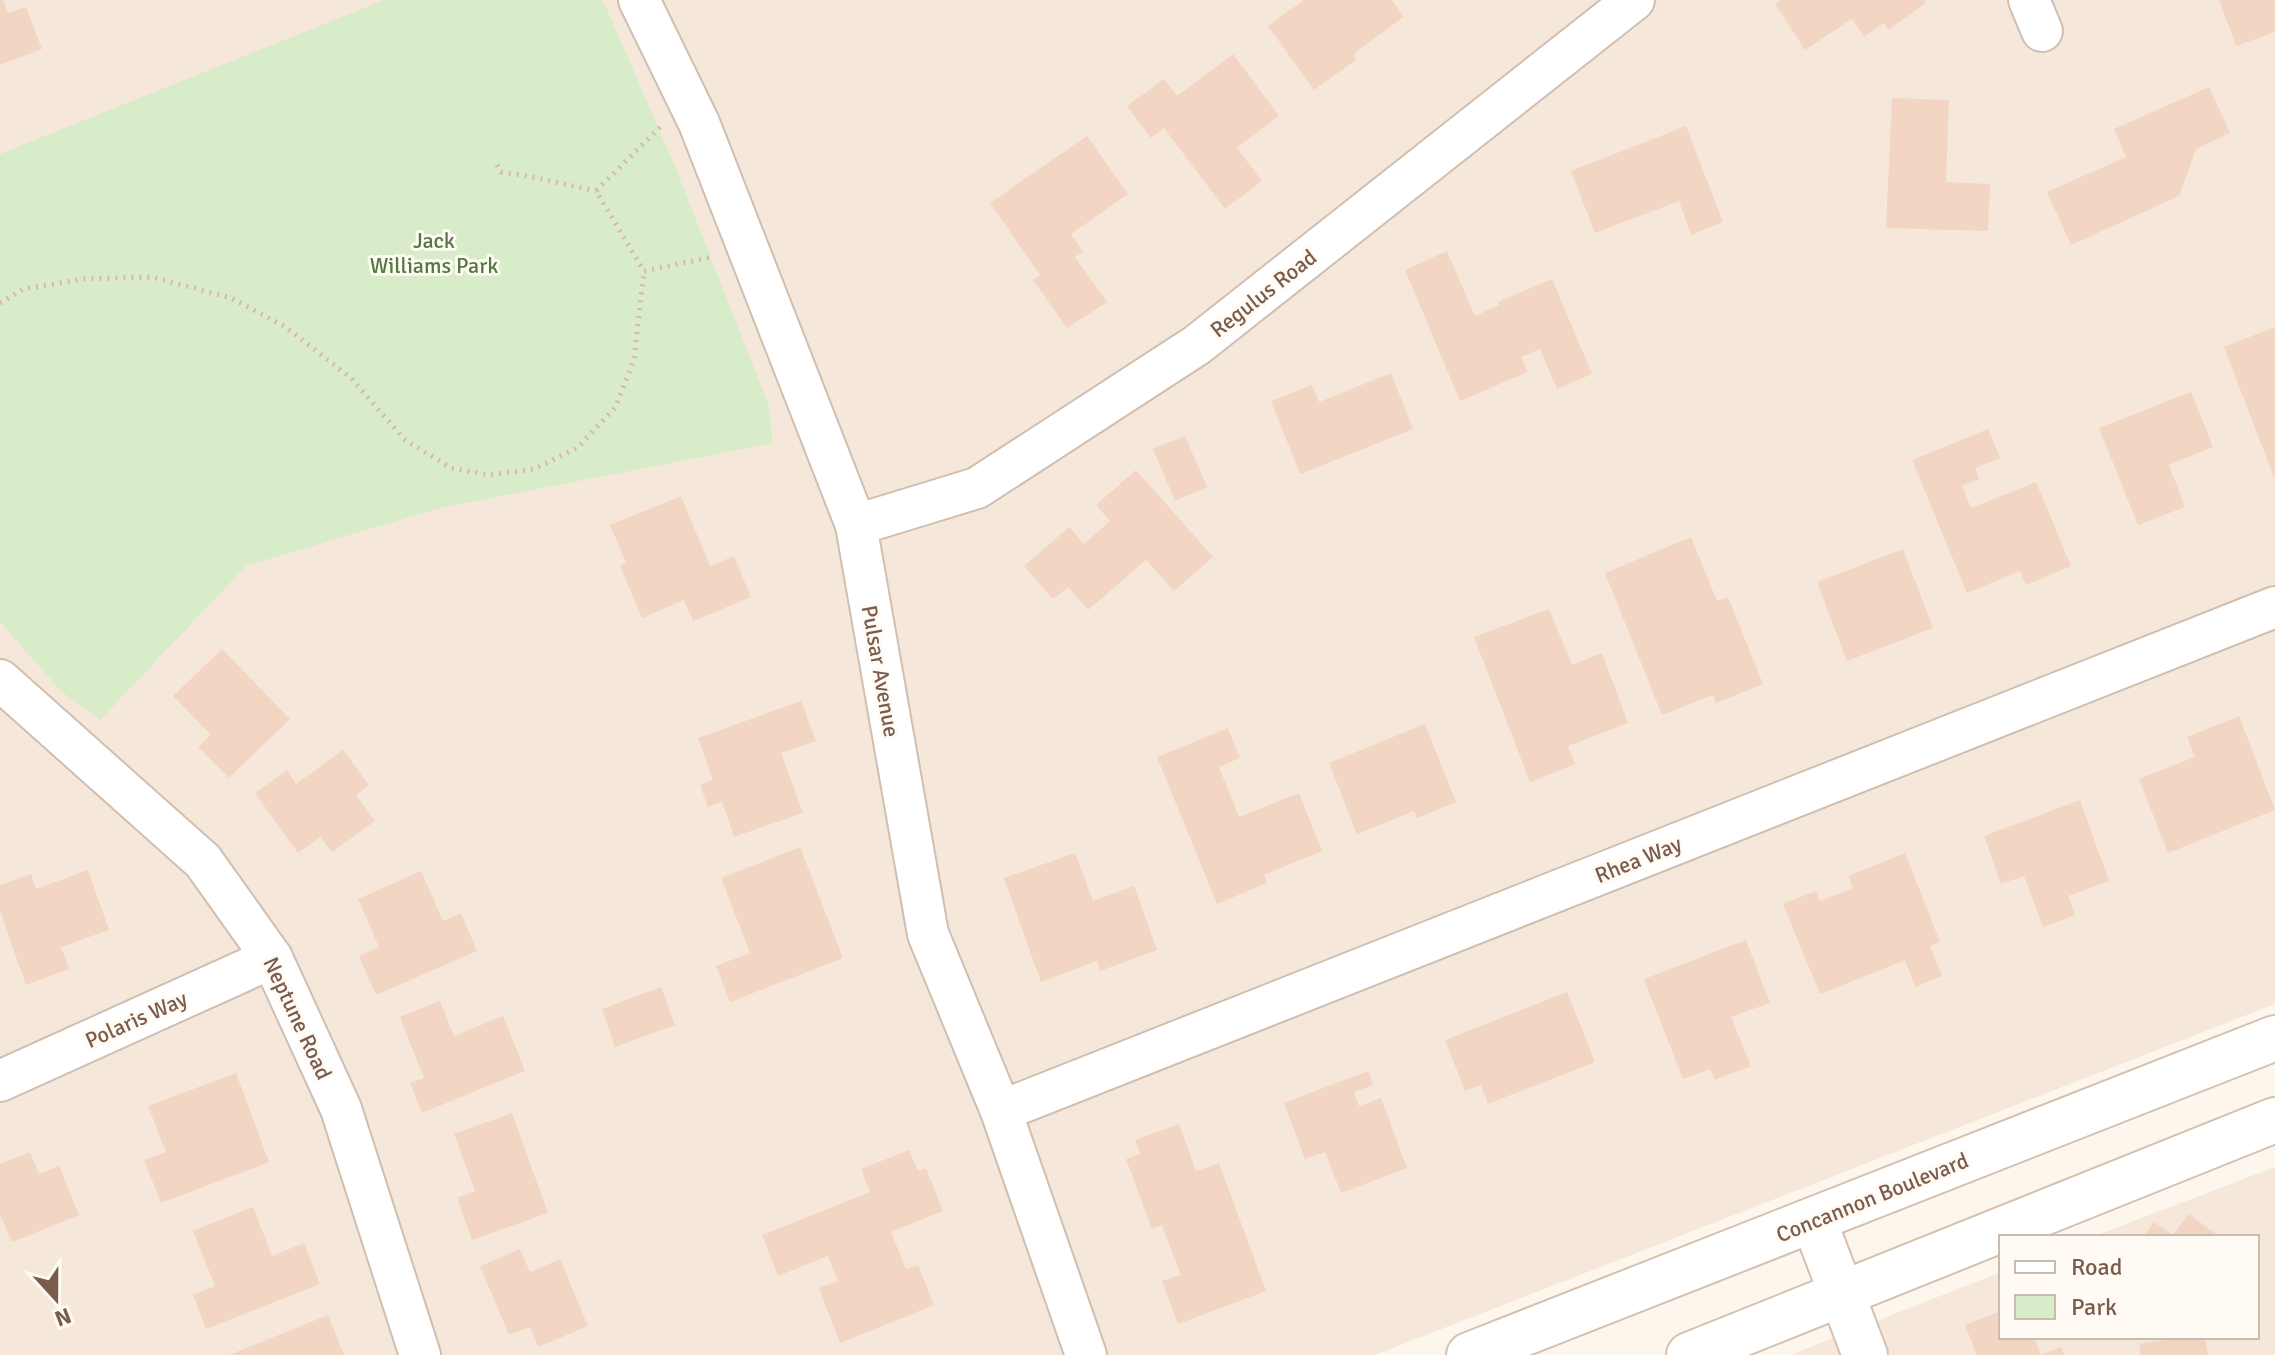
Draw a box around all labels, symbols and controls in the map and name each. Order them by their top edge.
park label: Jack Williams Park [370,227,498,279]
street label: Regulus Road [1205,244,1322,343]
street label: Pulsar Avenue [856,603,905,739]
street label: Rhea Way [1591,830,1686,889]
street label: Neptune Road [257,953,338,1084]
street label: Polaris Way [81,985,192,1054]
street label: Concannon Boulevard [1772,1147,1972,1248]
legend [1999,1235,2259,1339]
text: Road [2071,1252,2122,1282]
north arrow [16,1259,96,1339]
text: Park [2071,1292,2117,1322]
text: N [51,1302,75,1333]

